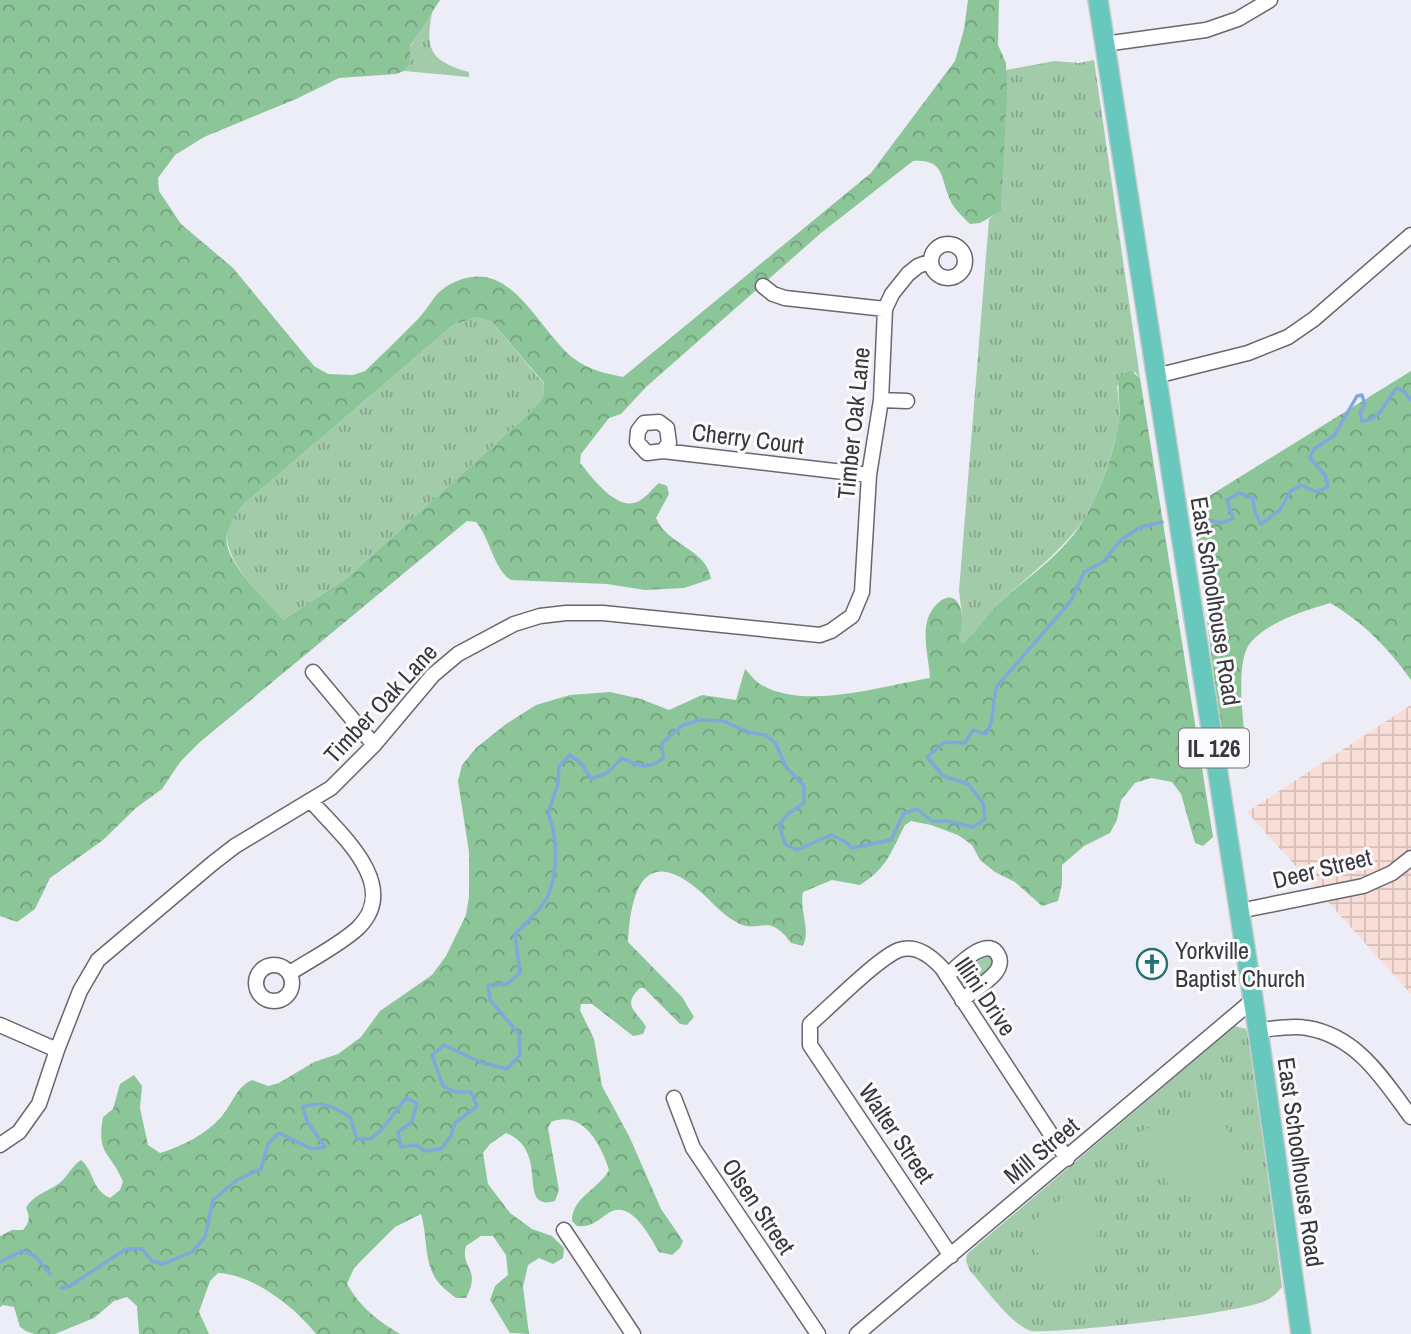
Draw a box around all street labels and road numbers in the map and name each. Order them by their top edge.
street label: Timber Oak Lane [829,345,877,501]
street label: Cherry Court [690,415,806,461]
street label: East Schoolhouse Road [1184,494,1248,708]
street label: Timber Oak Lane [316,636,444,770]
road number: IL 126 [1179,728,1249,768]
street label: Deer Street [1269,840,1375,896]
street label: Illini Drive [948,950,1024,1042]
street label: East Schoolhouse Road [1270,1055,1332,1269]
street label: Walter Street [852,1077,942,1190]
street label: Mill Street [997,1109,1086,1191]
street label: Olsen Street [715,1152,803,1261]

